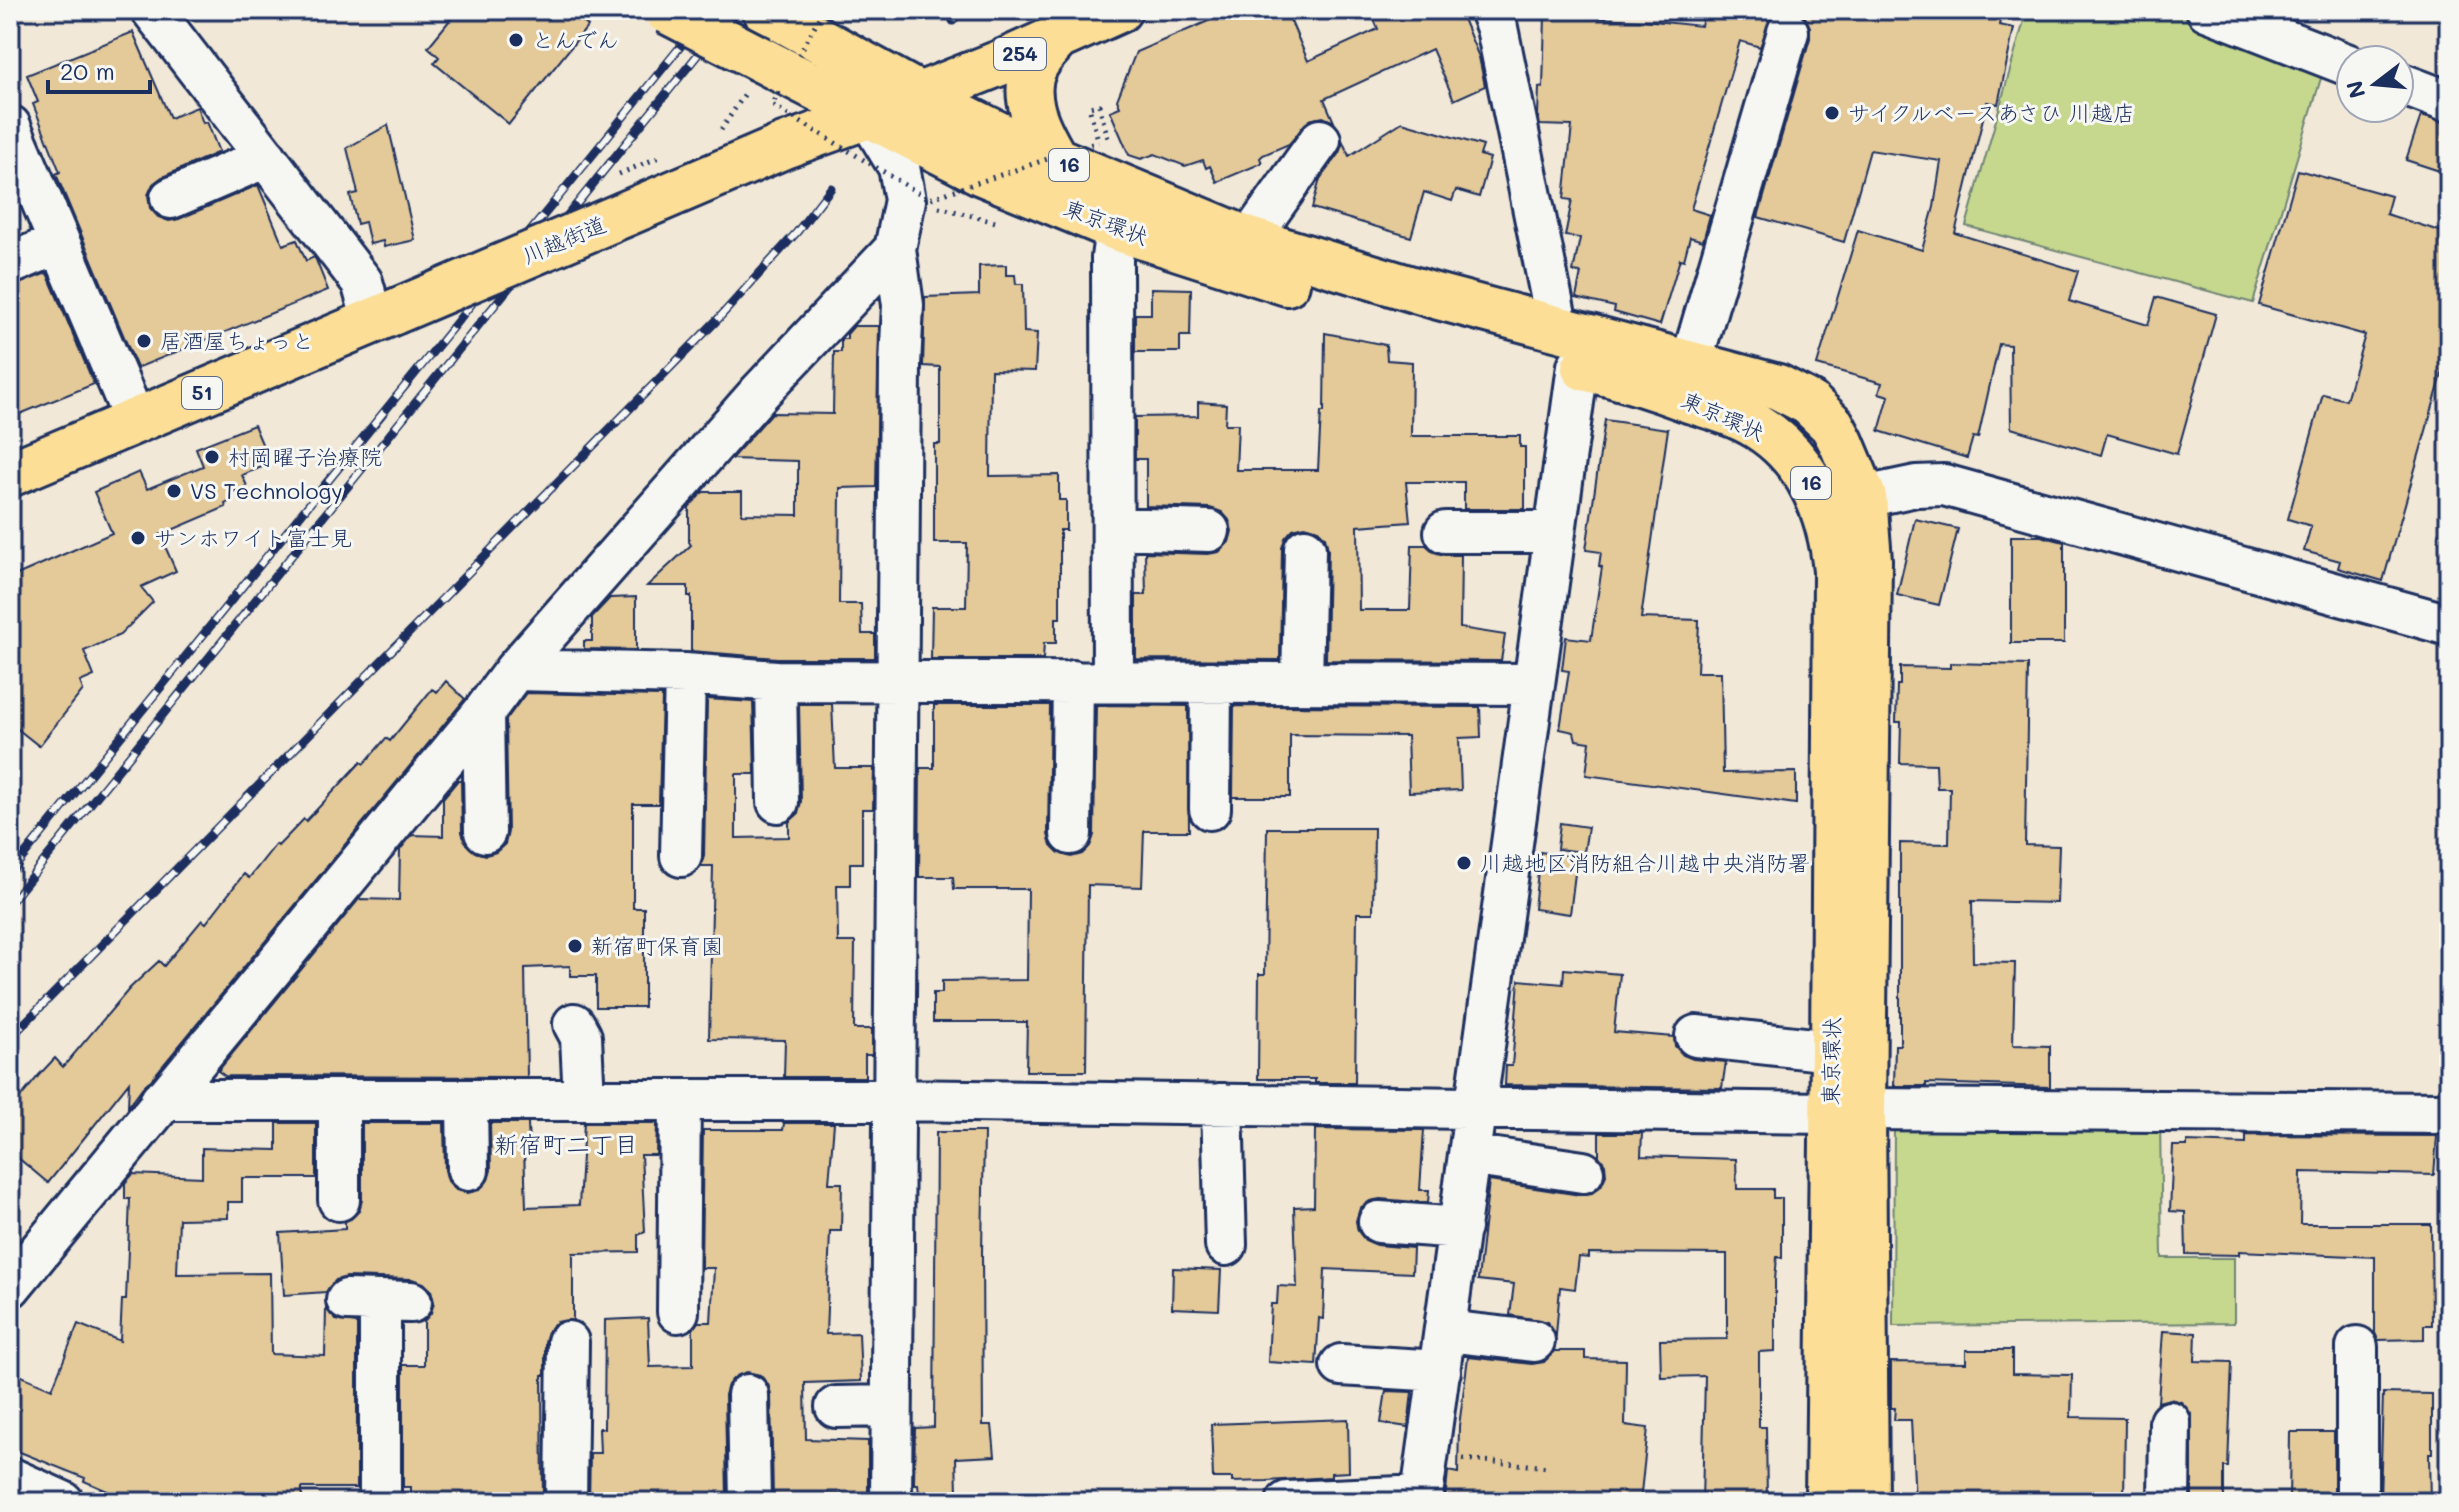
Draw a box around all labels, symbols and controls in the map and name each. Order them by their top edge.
place label: とんでん [532,25,619,54]
marker: とんでん [507,31,525,49]
road number: 254 [994,38,1046,70]
scale bar [48,44,150,94]
north arrow [2335,44,2415,124]
text: 20 m [60,55,115,86]
text: N [2339,78,2372,102]
place label: サイクルベースあさひ 川越店 [1848,98,2135,127]
marker: サイクルベースあさひ 川越店 [1823,104,1841,122]
road number: 16 [1049,149,1089,181]
street label: 東京環状 [1060,192,1152,251]
street label: 川越街道 [518,209,610,270]
place label: 居酒屋ちょっと [160,326,314,355]
marker: 居酒屋ちょっと [135,332,153,350]
road number: 51 [182,377,222,409]
street label: 東京環状 [1677,384,1769,447]
place label: 村岡曜子治療院 [228,442,382,471]
marker: 村岡曜子治療院 [203,448,221,466]
road number: 16 [1791,467,1831,499]
place label: VS Technology [190,476,343,505]
marker: VS Technology [165,482,183,500]
place label: サンホワイト富士見 [154,523,352,552]
marker: サンホワイト富士見 [129,529,147,547]
place label: 川越地区消防組合川越中央消防署 [1480,848,1810,877]
marker: 川越地区消防組合川越中央消防署 [1455,854,1473,872]
place label: 新宿町保育園 [591,931,723,960]
marker: 新宿町保育園 [566,937,584,955]
street label: 東京環状 [1815,1017,1846,1105]
district label: 新宿町二丁目 [494,1128,638,1159]

